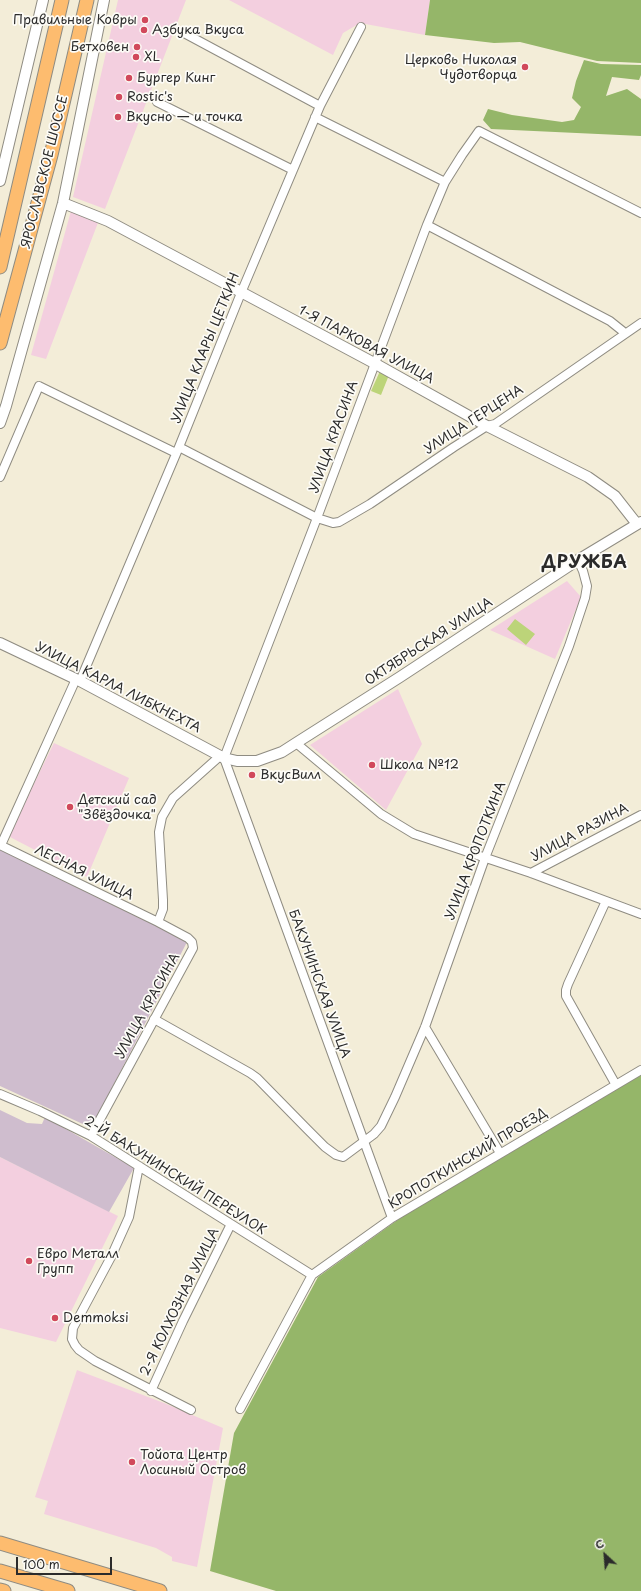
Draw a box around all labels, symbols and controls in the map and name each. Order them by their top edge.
place label: Правильные Ковры [13,12,137,28]
marker: Правильные Ковры [140,15,150,25]
place label: Азбука Вкуса [152,22,244,38]
marker: Азбука Вкуса [139,25,149,35]
place label: Бетховен [70,39,129,55]
marker: Бетховен [132,42,142,52]
place label: XL [144,49,160,65]
marker: XL [131,52,141,62]
place label: Церковь Николая Чудотворца [405,52,517,83]
marker: Церковь Николая Чудотворца [520,62,530,72]
place label: Бургер Кинг [137,70,215,86]
marker: Бургер Кинг [124,73,134,83]
place label: Rostic's [127,89,173,105]
marker: Rostic's [114,92,124,102]
street label: ЯРОСЛАВСКОЕ ШОССЕ [18,94,72,250]
place label: Вкусно — и точка [126,109,242,125]
marker: Вкусно — и точка [113,112,123,122]
street label: УЛИЦА КЛАРЫ ЦЕТКИН [169,271,243,425]
street label: 1-Я ПАРКОВАЯ УЛИЦА [296,303,436,387]
street label: УЛИЦА КРАСИНА [306,379,362,495]
street label: УЛИЦА ГЕРЦЕНА [422,382,526,458]
district label: ДРУЖБА [542,553,628,573]
street label: ОКТЯБРЬСКАЯ УЛИЦА [362,595,496,689]
street label: УЛИЦА КАРЛА ЛИБКНЕХТА [33,639,203,737]
place label: Школа №12 [380,757,459,773]
marker: Школа №12 [367,760,377,770]
place label: ВкусВилл [260,767,321,783]
marker: ВкусВилл [247,770,257,780]
street label: УЛИЦА КРОПОТКИНА [442,780,510,922]
place label: Детский сад "Звёздочка" [78,792,157,823]
street label: УЛИЦА РАЗИНА [529,801,631,865]
marker: Детский сад "Звёздочка" [65,802,75,812]
street label: ЛЕСНАЯ УЛИЦА [32,842,136,904]
street label: БАКУНИНСКАЯ УЛИЦА [285,908,353,1060]
street label: УЛИЦА КРАСИНА [113,951,183,1061]
street label: КРОПОТКИНСКИЙ ПРОЕЗД [386,1105,550,1213]
street label: 2-Й БАКУНИНСКИЙ ПЕРЕУЛОК [81,1113,269,1239]
street label: 2-Я КОЛХОЗНАЯ УЛИЦА [137,1225,223,1379]
place label: Евро Металл Групп [37,1246,119,1277]
marker: Евро Металл Групп [24,1256,34,1266]
place label: Demmoksi [63,1310,129,1326]
marker: Demmoksi [50,1313,60,1323]
place label: Тойота Центр Лосиный Остров [140,1447,246,1478]
marker: Тойота Центр Лосиный Остров [127,1457,137,1467]
text: С [592,1534,607,1553]
north arrow [585,1535,625,1575]
scale bar [18,1549,114,1575]
text: 100 m [23,1555,60,1573]

